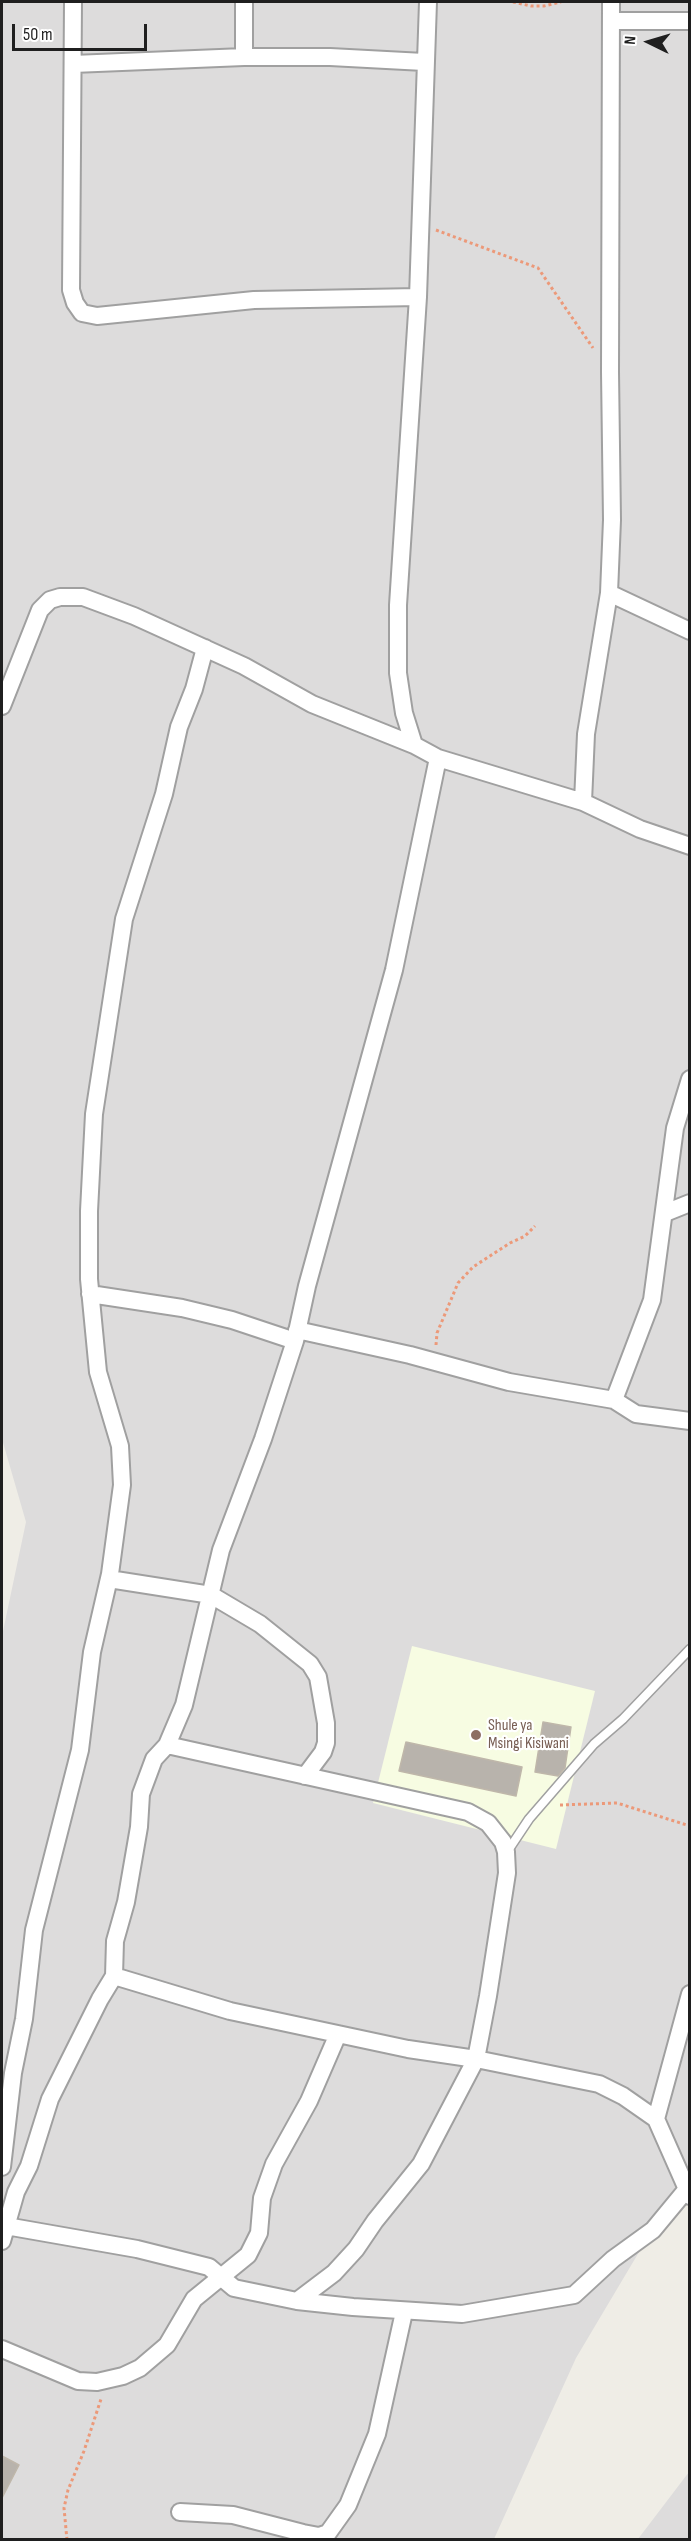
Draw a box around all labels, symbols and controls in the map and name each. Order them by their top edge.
scale bar [15,12,150,50]
north arrow [619,12,679,72]
text: 50 m [23,24,53,45]
text: N [621,35,640,45]
place label: Shule ya Msingi Kisiwani [488,1716,569,1754]
marker: Shule ya Msingi Kisiwani [469,1728,483,1742]

